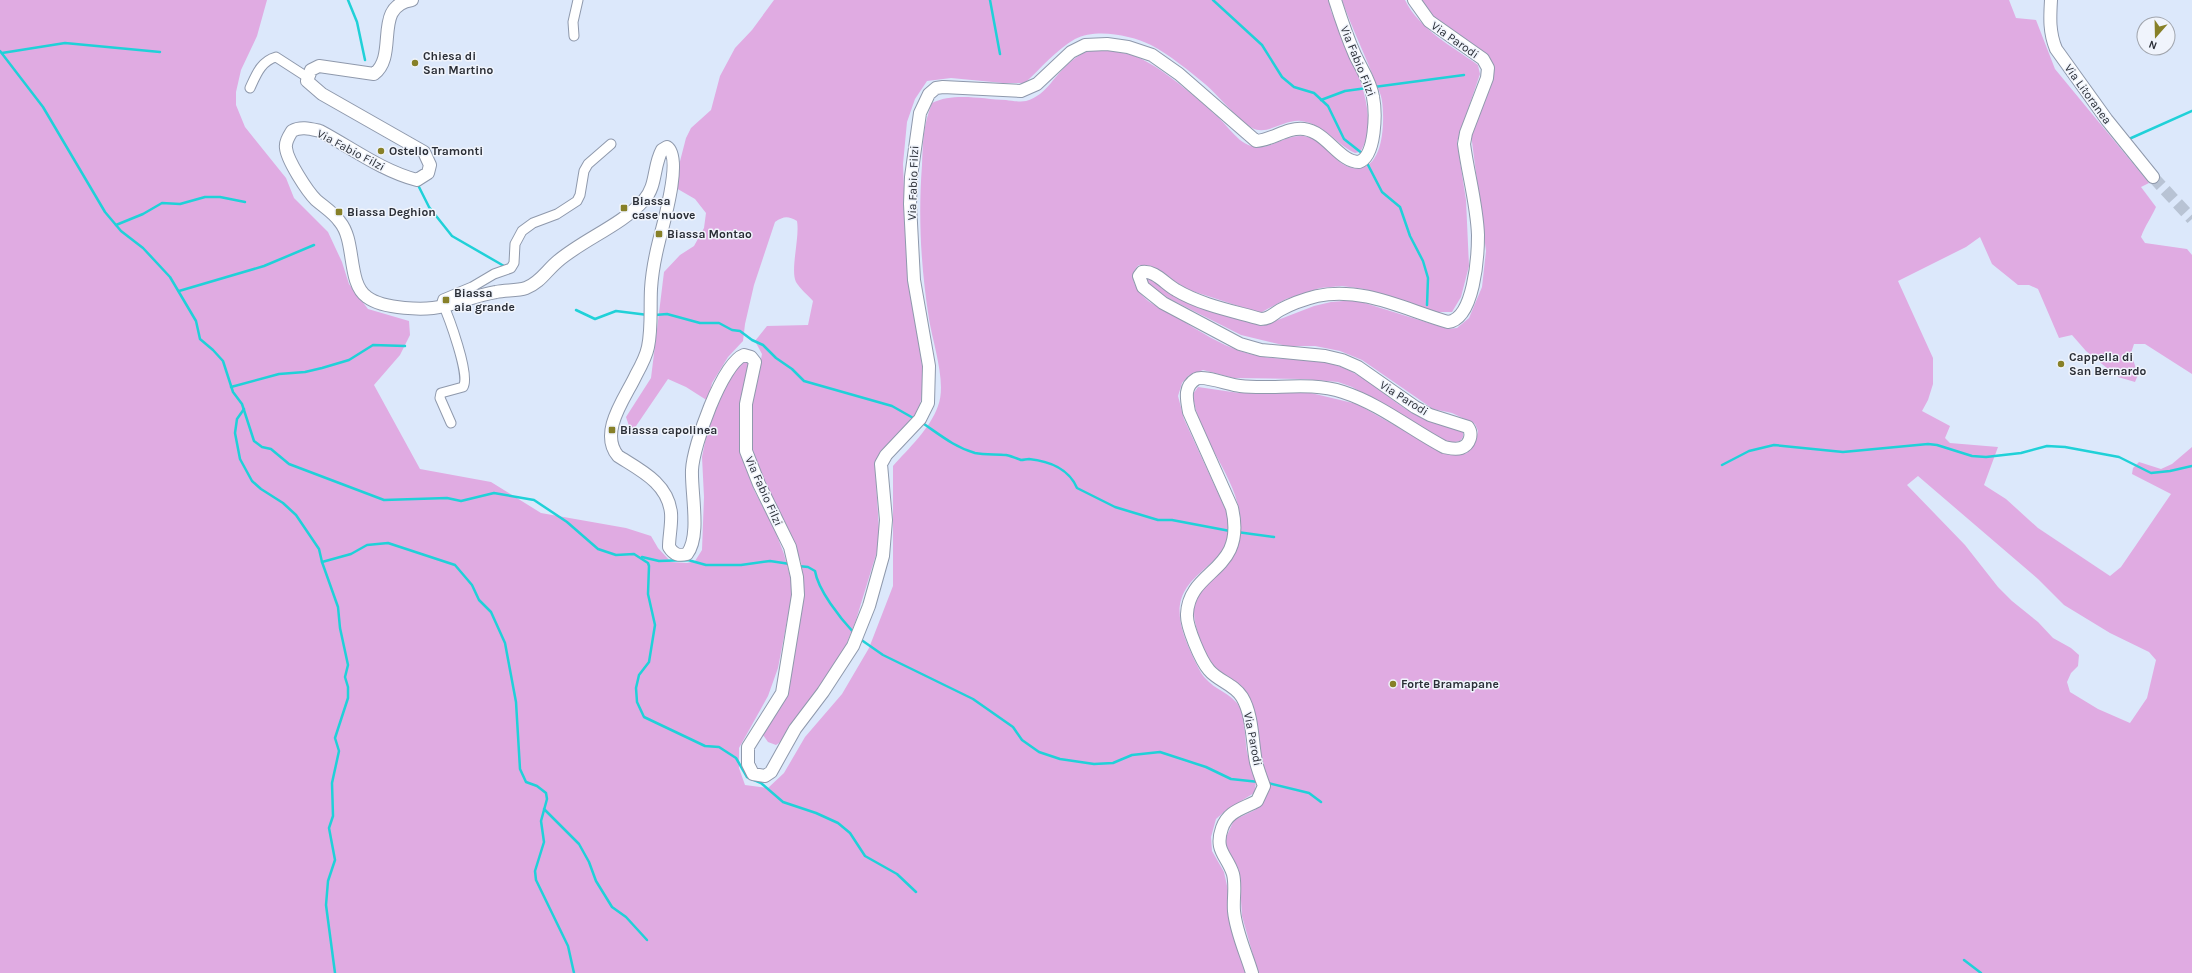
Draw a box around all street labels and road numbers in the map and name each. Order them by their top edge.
street label: Via Parodi [1429,19,1481,61]
street label: Via Fabio Filzi [1337,24,1379,98]
street label: Via Litoranea [2061,61,2115,127]
street label: Via Fabio Filzi [315,126,387,174]
street label: Via Fabio Filzi [905,145,921,221]
street label: Via Parodi [1377,378,1431,418]
street label: Via Fabio Filzi [742,454,786,528]
street label: Via Parodi [1241,711,1265,767]

